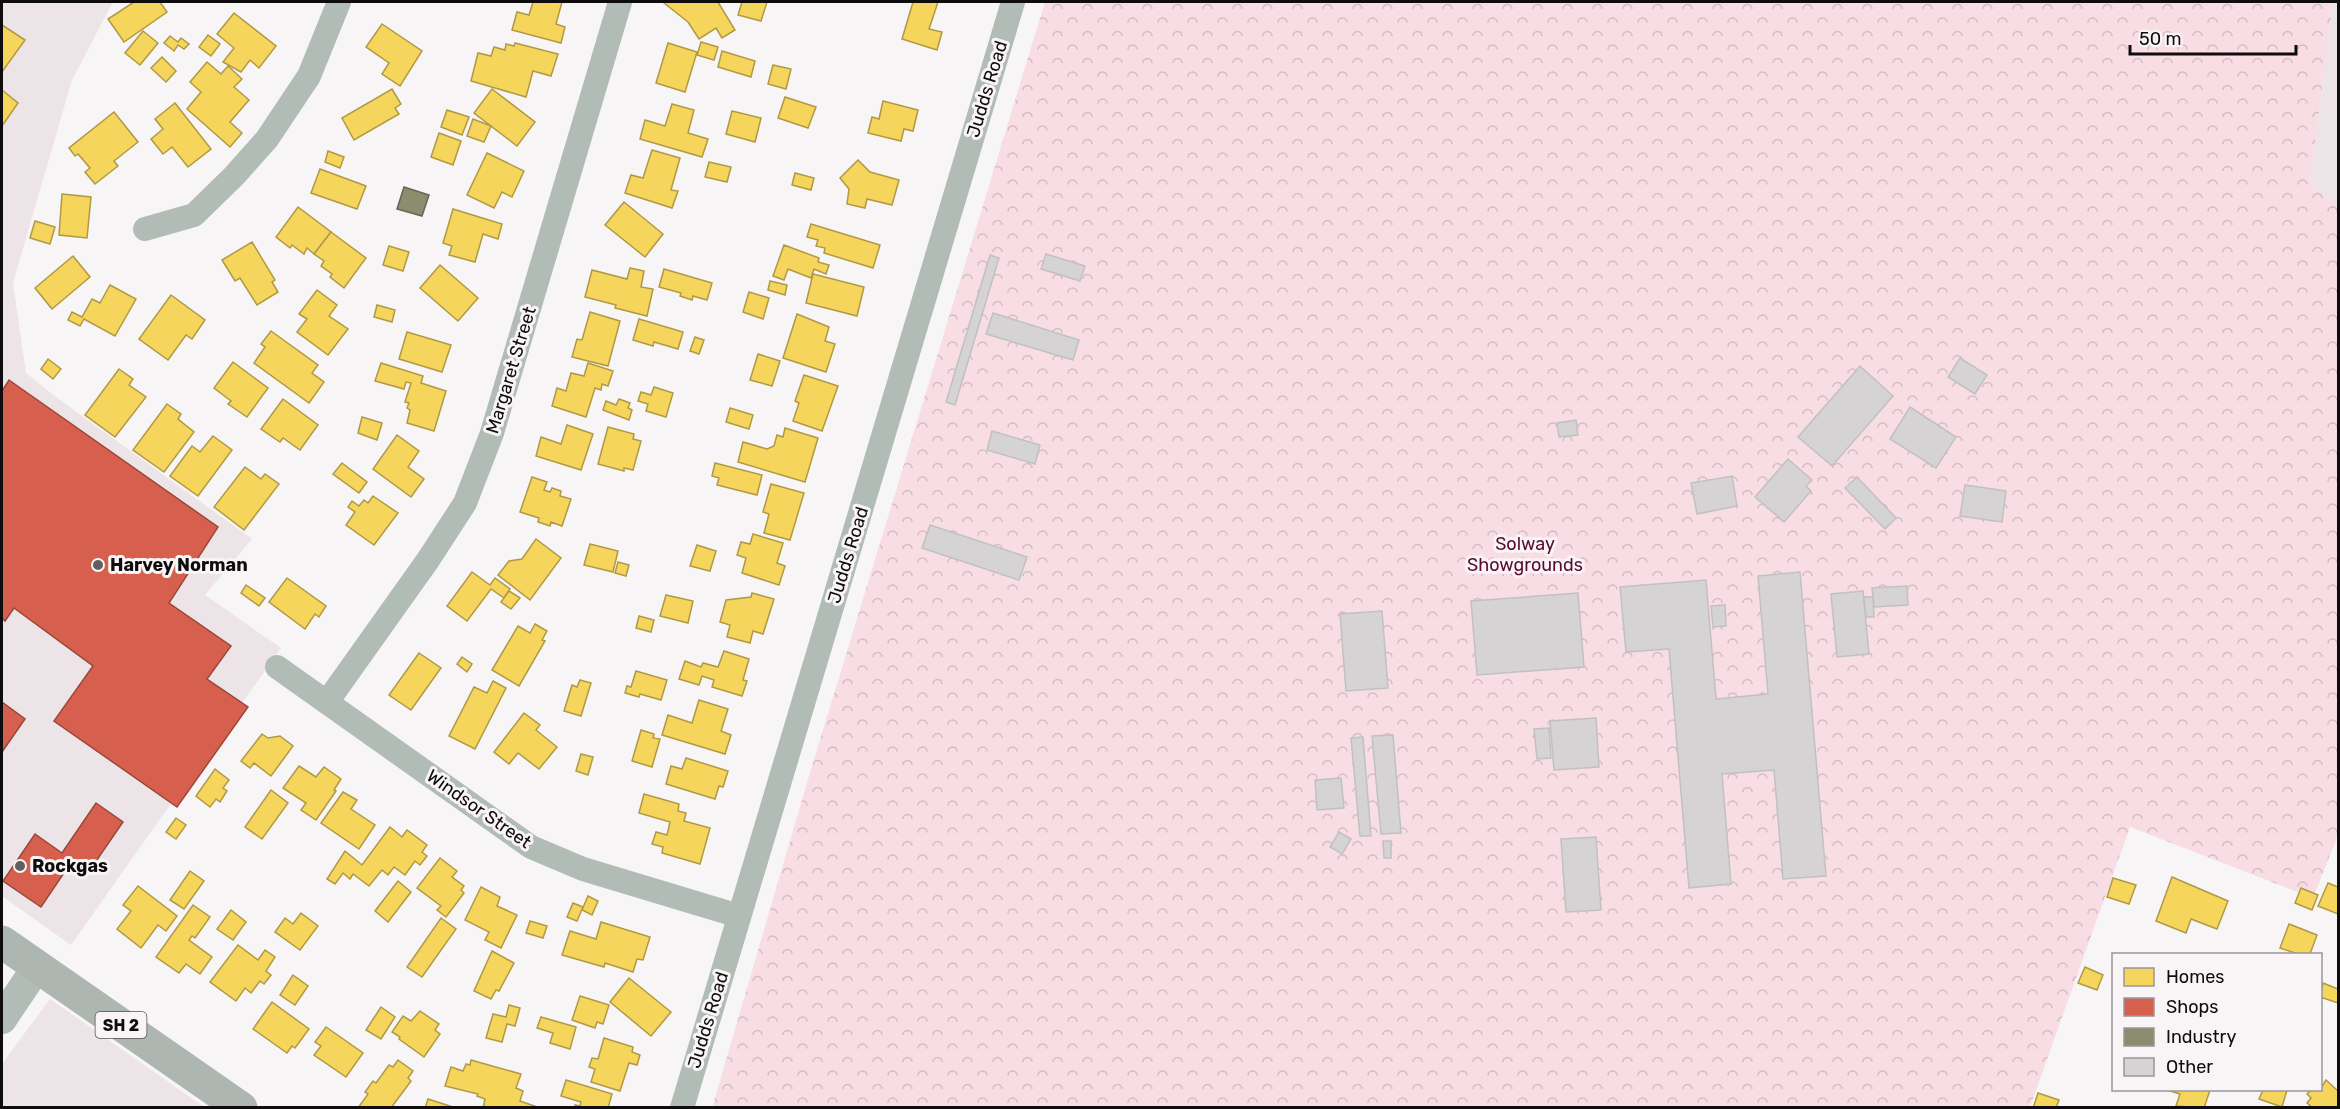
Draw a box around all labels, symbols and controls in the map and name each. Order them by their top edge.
scale bar [2130,18,2296,56]
text: 50 m [2139,28,2182,50]
street label: Judds Road [962,38,1012,140]
street label: Margaret Street [481,304,541,436]
street label: Judds Road [823,504,873,606]
park label: Solway Showgrounds [1467,533,1583,576]
place label: Harvey Norman [110,554,248,576]
marker: Harvey Norman [91,558,105,572]
street label: Windsor Street [422,765,536,853]
place label: Rockgas [32,855,108,877]
marker: Rockgas [13,859,27,873]
legend [2112,953,2322,1091]
text: Homes [2166,966,2224,988]
street label: Judds Road [683,969,733,1071]
text: Shops [2166,996,2218,1018]
road number: SH 2 [96,1012,146,1038]
text: Industry [2166,1026,2236,1048]
text: Other [2166,1056,2213,1078]

